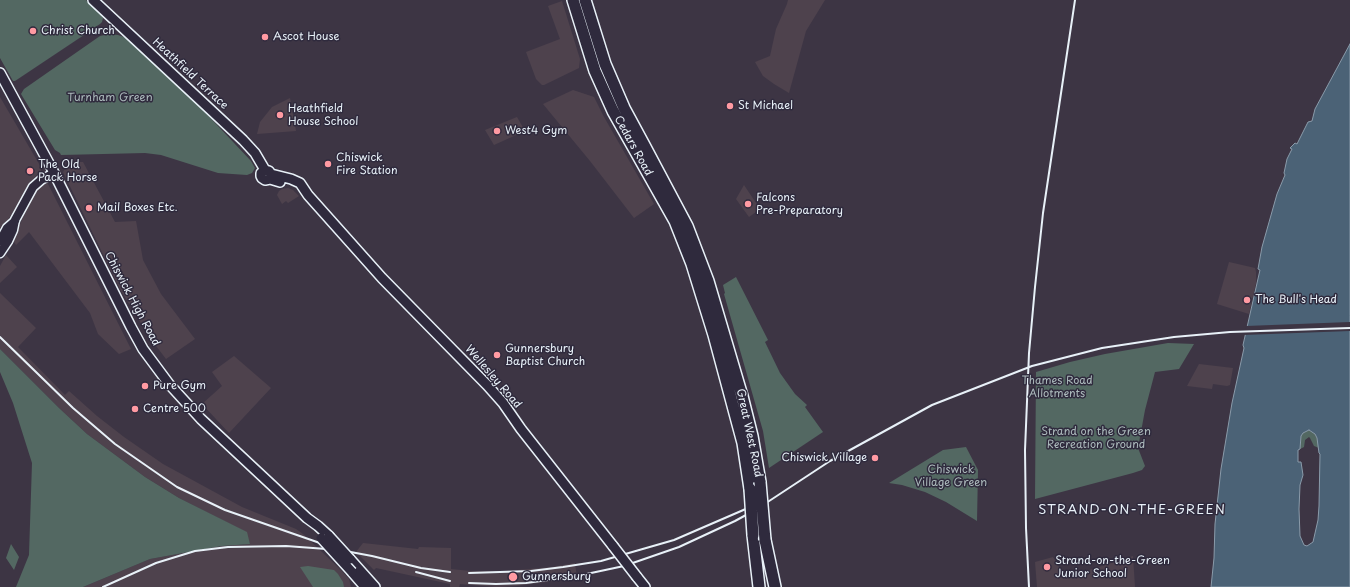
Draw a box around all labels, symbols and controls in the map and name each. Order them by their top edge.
place label: Christ Church [41,24,115,38]
marker: Christ Church [28,26,38,36]
place label: Ascot House [273,30,339,44]
marker: Ascot House [260,32,270,42]
street label: Heathfield Terrace [150,36,230,112]
park label: Turnham Green [67,91,153,105]
place label: St Michael [738,99,793,113]
marker: St Michael [725,101,735,111]
place label: Heathfield House School [288,102,358,128]
marker: Heathfield House School [275,110,285,120]
street label: Cedars Road [611,114,655,178]
place label: West4 Gym [505,124,567,138]
marker: West4 Gym [492,126,502,136]
place label: Chiswick Fire Station [336,151,398,177]
place label: The Old Pack Horse [38,158,97,184]
marker: Chiswick Fire Station [323,159,333,169]
marker: The Old Pack Horse [25,166,35,176]
place label: Falcons Pre-Preparatory [756,191,843,217]
marker: Falcons Pre-Preparatory [743,199,753,209]
place label: Mail Boxes Etc. [97,201,178,215]
marker: Mail Boxes Etc. [84,203,94,213]
street label: Chiswick High Road [102,250,162,348]
place label: The Bull's Head [1255,293,1337,307]
marker: The Bull's Head [1242,295,1252,305]
place label: Gunnersbury Baptist Church [505,342,585,368]
street label: Wellesley Road [462,343,524,411]
marker: Gunnersbury Baptist Church [492,350,502,360]
park label: Thames Road Allotments [1021,374,1093,400]
place label: Pure Gym [153,379,206,393]
marker: Pure Gym [140,381,150,391]
street label: Great West Road [733,387,765,479]
place label: Centre 500 [143,402,206,416]
marker: Centre 500 [130,404,140,414]
park label: Strand on the Green Recreation Ground [1041,425,1151,451]
place label: Chiswick Village [781,451,867,465]
marker: Chiswick Village [870,453,880,463]
park label: Chiswick Village Green [915,463,987,489]
district label: STRAND-ON-THE-GREEN [1039,502,1225,518]
place label: Strand-on-the-Green Junior School [1055,554,1170,580]
marker: Strand-on-the-Green Junior School [1042,562,1052,572]
place label: Gunnersbury [522,570,591,584]
marker: Gunnersbury [507,571,519,583]

